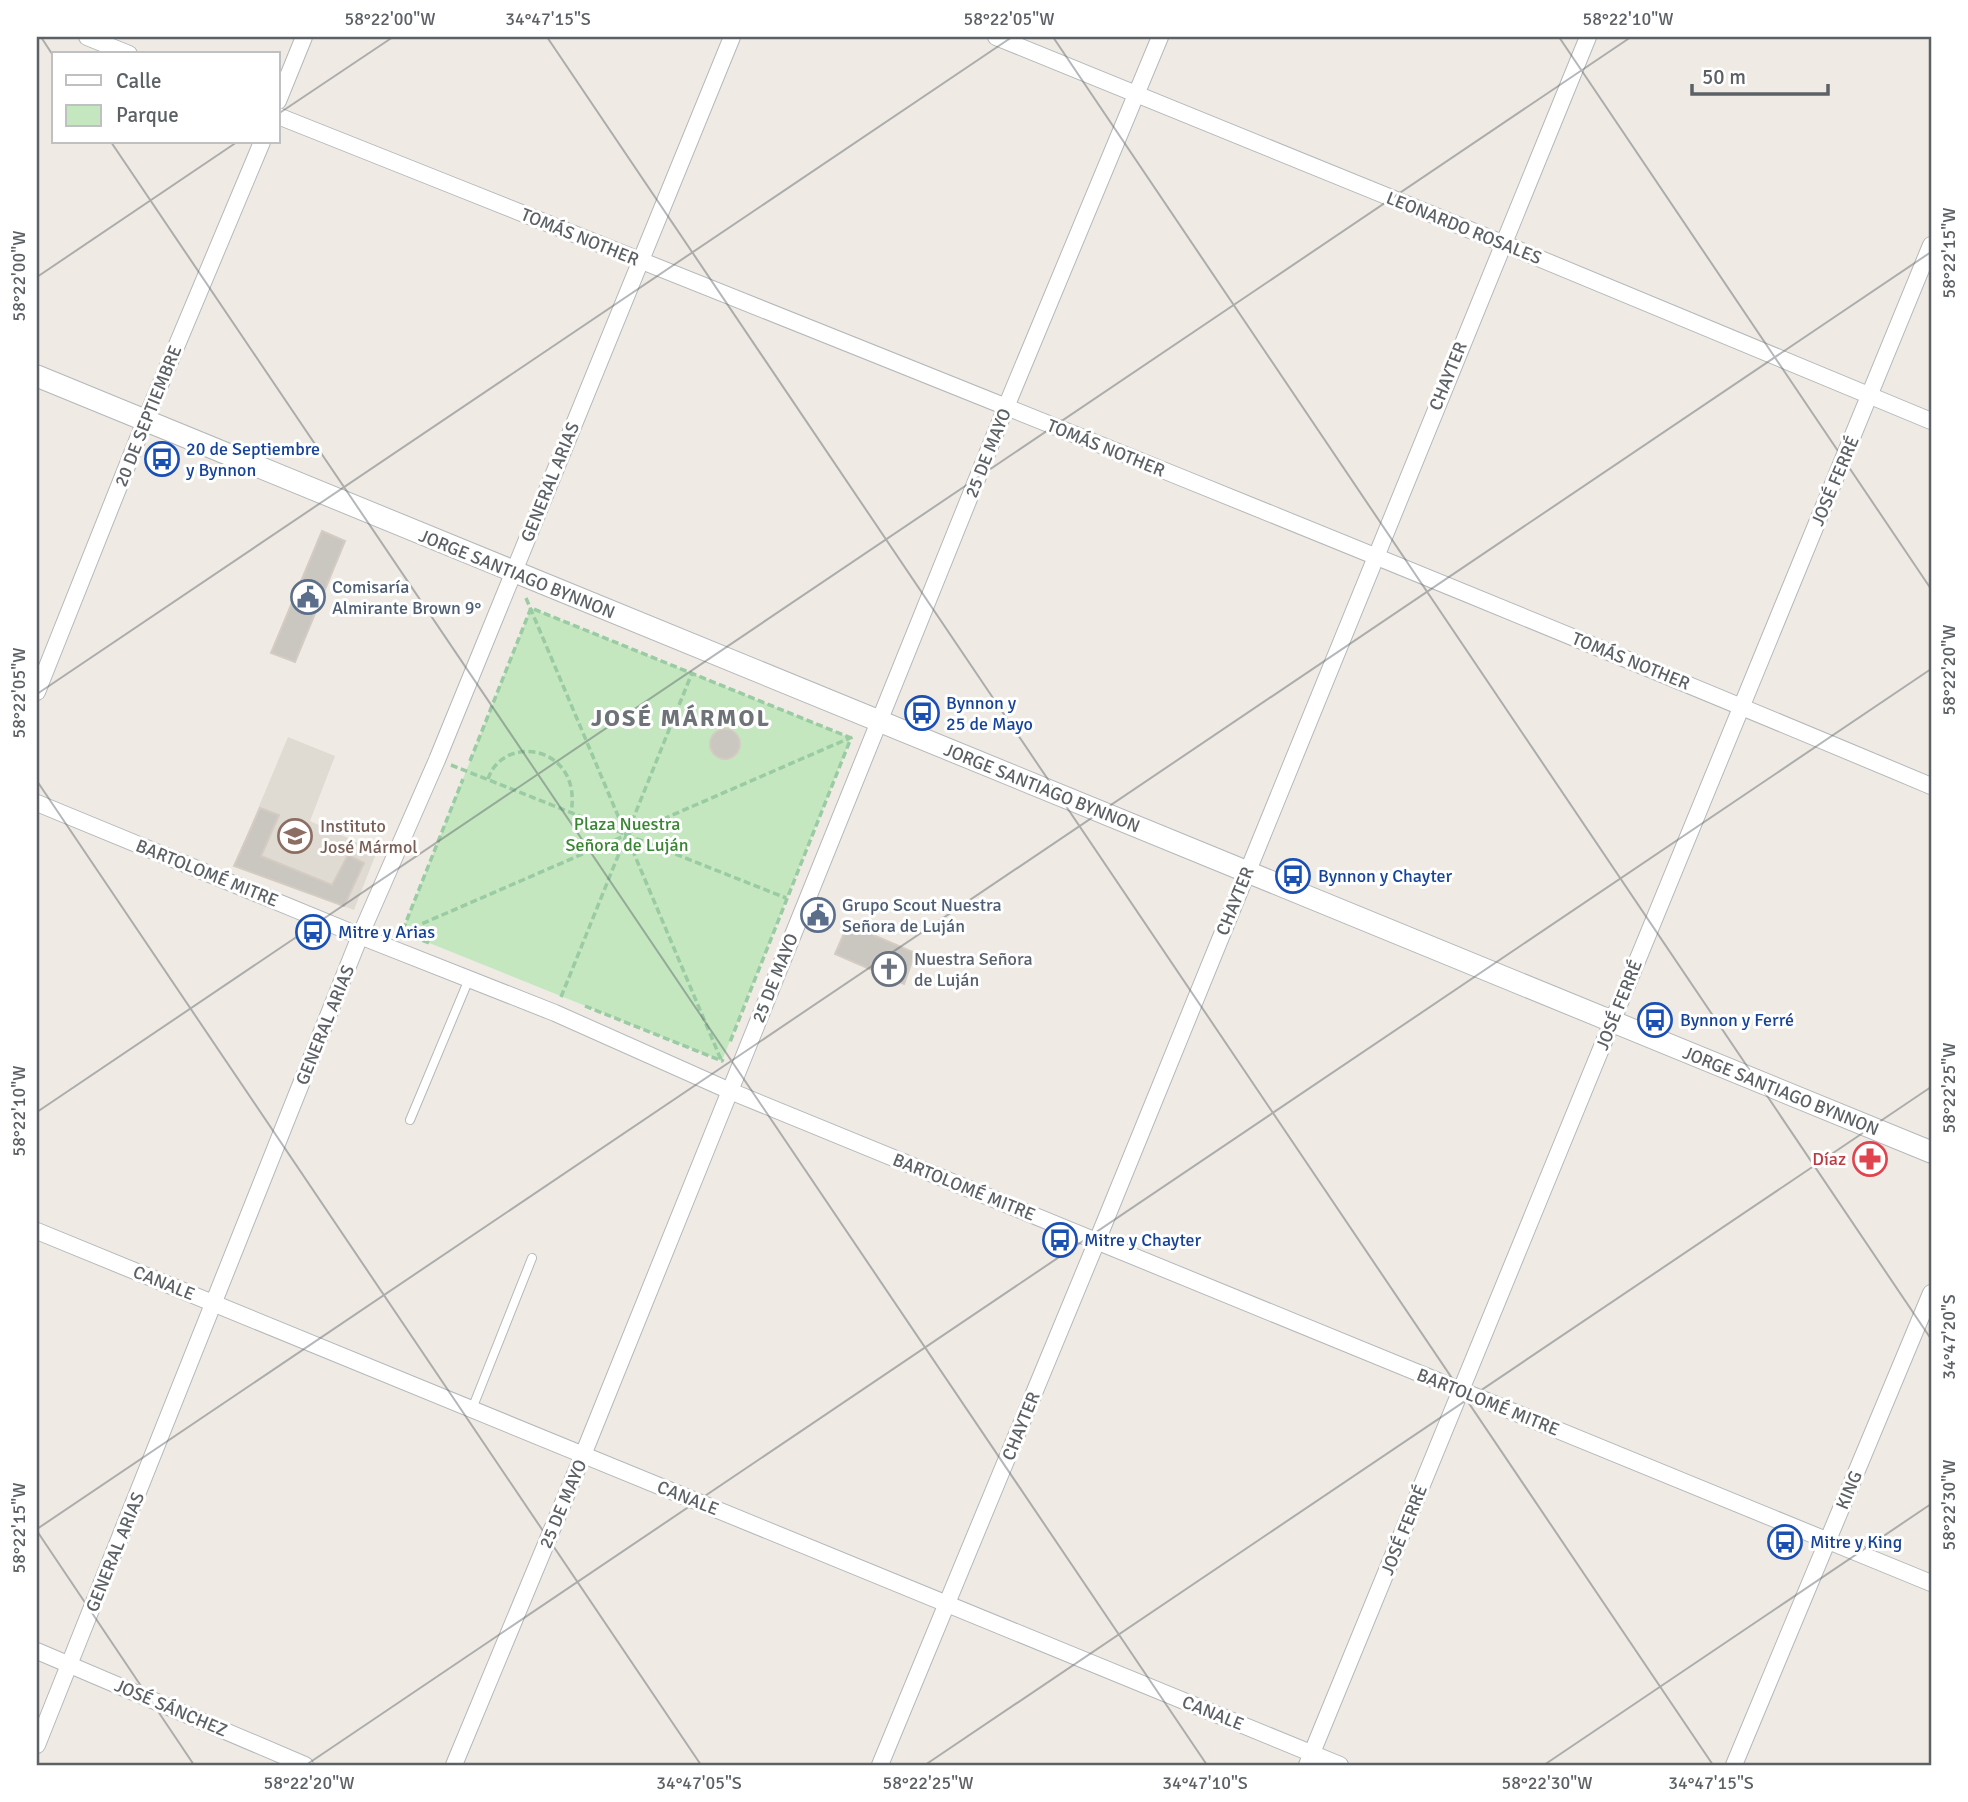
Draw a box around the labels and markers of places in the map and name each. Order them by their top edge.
place label: 20 de Septiembre y Bynnon [186,438,320,481]
bus stop icon: 20 de Septiembre y Bynnon [143,440,181,478]
place label: Comisaría Almirante Brown 9° [332,576,481,619]
public building icon: Comisaría Almirante Brown 9° [289,578,327,616]
place label: Bynnon y 25 de Mayo [946,692,1033,735]
bus stop icon: Bynnon y 25 de Mayo [903,694,941,732]
place label: Instituto José Mármol [320,815,418,858]
school or university icon: Instituto José Mármol [276,817,314,855]
bus stop icon: Bynnon y Chayter [1274,857,1312,895]
place label: Bynnon y Chayter [1318,865,1453,887]
place label: Grupo Scout Nuestra Señora de Luján [842,894,1002,937]
public building icon: Grupo Scout Nuestra Señora de Luján [799,896,837,934]
bus stop icon: Mitre y Arias [294,913,332,951]
place label: Mitre y Arias [338,921,435,943]
place label: Nuestra Señora de Luján [914,948,1033,991]
church icon: Nuestra Señora de Luján [870,950,908,988]
bus stop icon: Bynnon y Ferré [1636,1001,1674,1039]
place label: Bynnon y Ferré [1680,1009,1794,1031]
pharmacy icon: Díaz [1851,1140,1889,1178]
place label: Díaz [1812,1148,1846,1170]
bus stop icon: Mitre y Chayter [1041,1221,1079,1259]
place label: Mitre y Chayter [1084,1229,1202,1251]
bus stop icon: Mitre y King [1766,1523,1804,1561]
place label: Mitre y King [1810,1531,1902,1553]

